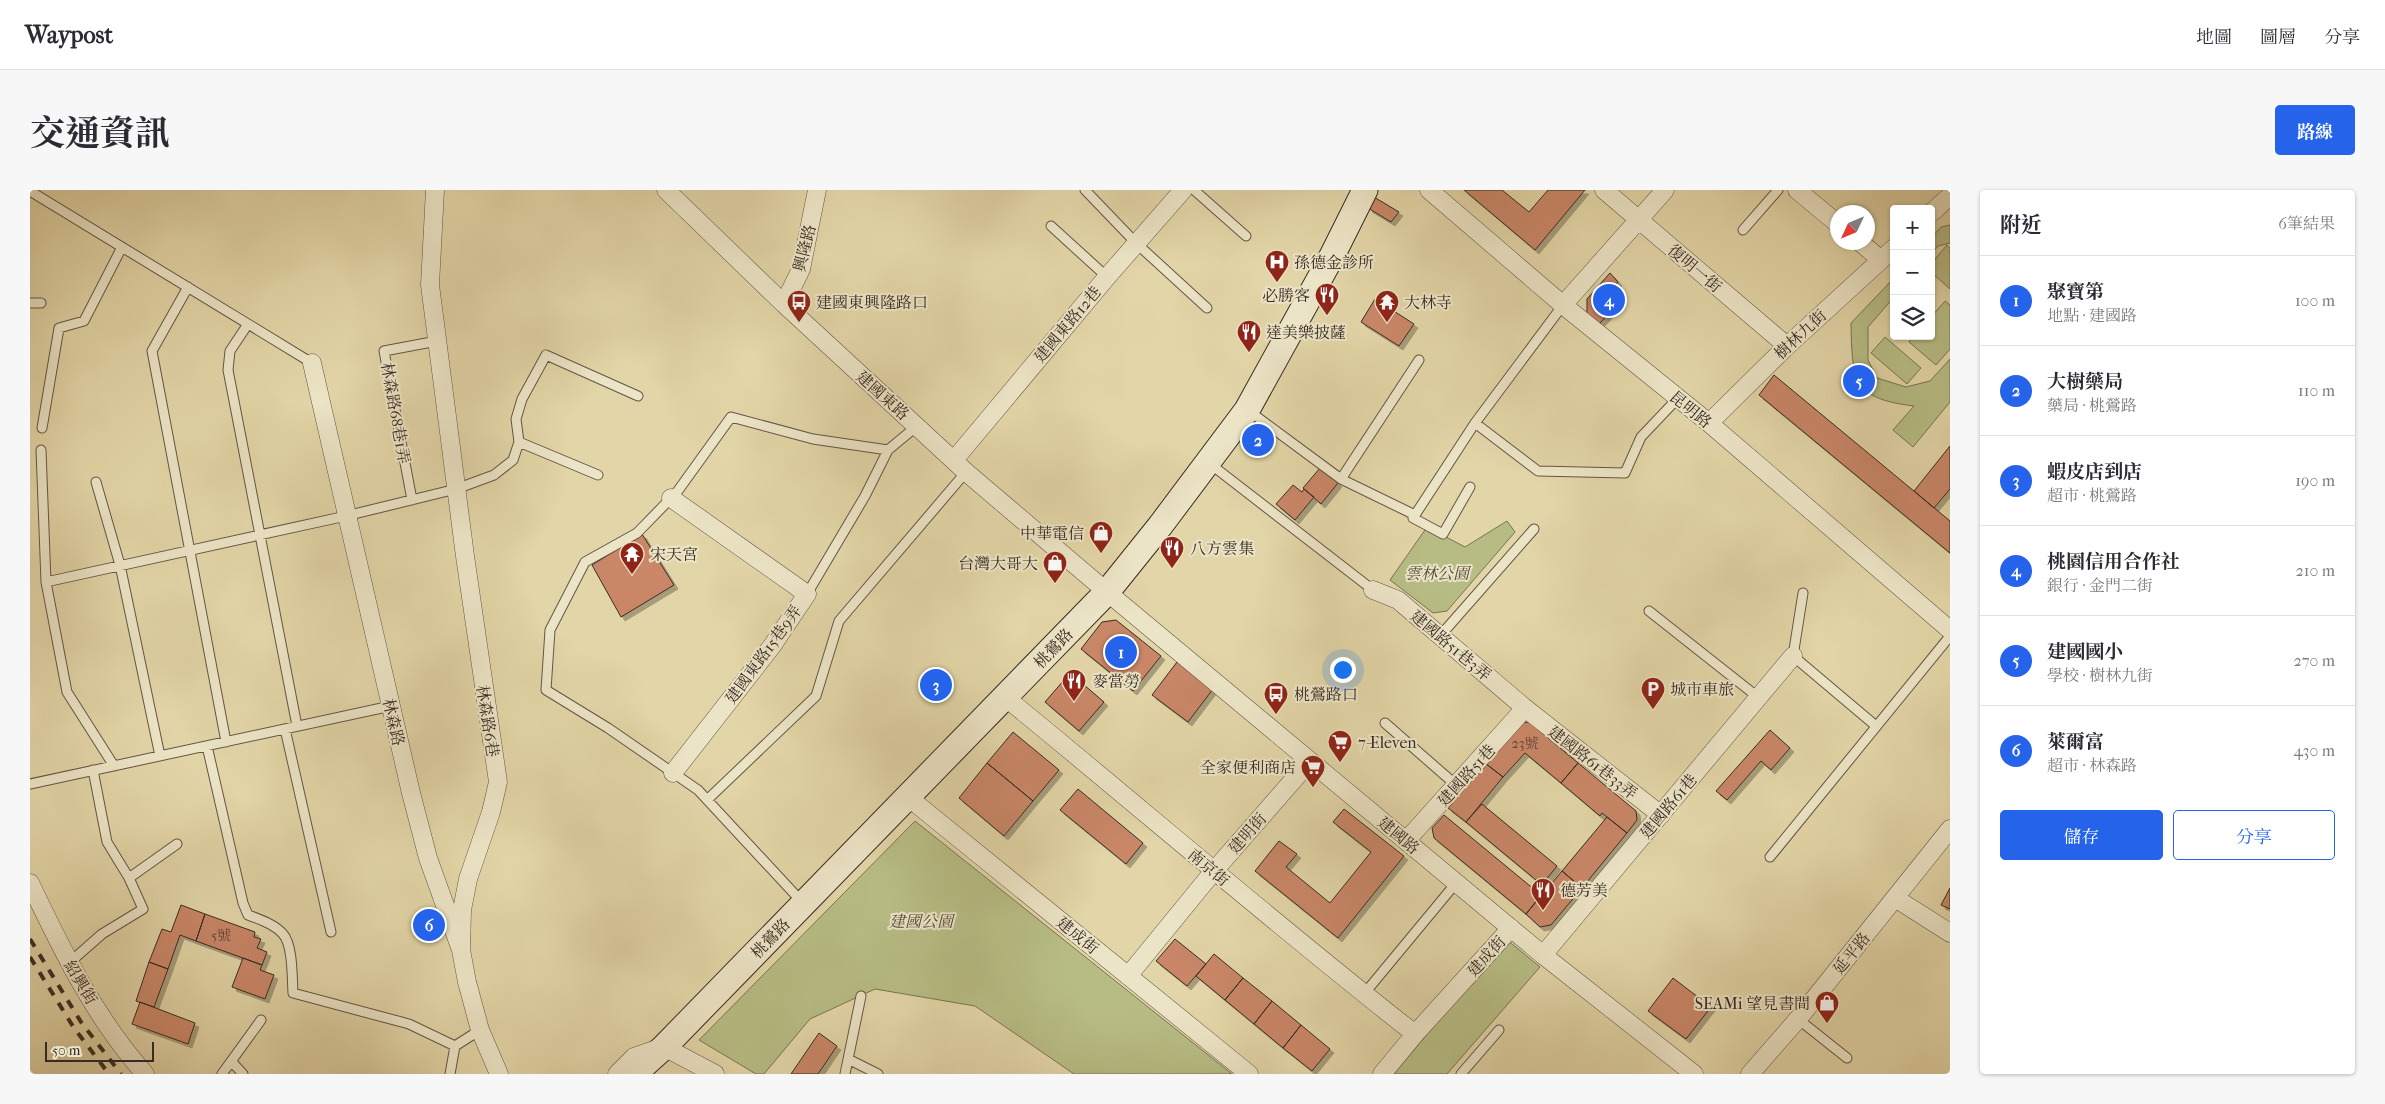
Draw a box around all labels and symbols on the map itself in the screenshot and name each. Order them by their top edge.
north arrow [1830,205,1875,250]
street label: 興隆路 [789,223,820,274]
street label: 復明一街 [1664,241,1725,296]
hospital icon: 孫德金診所 [1264,249,1290,283]
place label: 孫德金診所 [1294,253,1374,272]
pin: 4 [1593,281,1625,319]
street label: 建國東路12巷 [1030,282,1105,366]
restaurant icon: 必勝客 [1314,282,1340,316]
place label: 必勝客 [1262,286,1310,305]
bus stop icon: 建國東興隆路口 [786,289,812,323]
temple icon: 大林寺 [1374,289,1400,323]
place label: 建國東興隆路口 [816,293,928,312]
place label: 大林寺 [1404,293,1452,312]
street label: 樹林九街 [1770,306,1830,363]
restaurant icon: 達美樂披薩 [1236,319,1262,353]
place label: 達美樂披薩 [1266,323,1346,342]
street label: 林森路68巷1弄 [377,361,414,465]
pin: 5 [1843,362,1875,400]
street label: 建國東路 [853,367,913,424]
street label: 昆明路 [1666,387,1715,432]
pin: 2 [1242,421,1274,459]
shop icon: 中華電信 [1088,520,1114,554]
place label: 中華電信 [1020,524,1084,543]
restaurant icon: 八方雲集 [1159,535,1185,569]
place label: 八方雲集 [1190,539,1254,558]
temple icon: 宋天宮 [619,541,645,575]
place label: 宋天宮 [650,545,698,564]
shop icon: 台灣大哥大 [1042,550,1068,584]
place label: 台灣大哥大 [958,554,1038,573]
park label: 雲林公園 [1405,564,1472,583]
street label: 建國東路15巷9弄 [721,601,805,707]
street label: 建國路51巷3弄 [1407,606,1495,685]
street label: 桃鶯路 [1030,624,1077,672]
pin: 1 [1105,633,1137,671]
your location [1330,657,1356,683]
pin: 3 [920,666,952,704]
restaurant icon: 麥當勞 [1061,668,1087,702]
place label: 麥當勞 [1092,672,1140,691]
parking icon: 城市車旅 [1640,676,1666,710]
place label: 城市車旅 [1670,680,1734,699]
bus stop icon: 桃鶯路口 [1263,681,1289,715]
street label: 林森路6巷 [472,684,503,758]
place label: 桃鶯路口 [1294,685,1358,704]
street label: 林森路 [379,697,408,748]
street label: 建國路61巷33弄 [1545,722,1641,803]
supermarket icon: 7-Eleven [1327,729,1353,763]
place label: 7-Eleven [1358,733,1417,752]
house number: 23號 [1512,735,1538,752]
street label: 建國路51巷 [1434,741,1499,810]
supermarket icon: 全家便利商店 [1300,754,1326,788]
place label: 全家便利商店 [1200,758,1296,777]
street label: 建國路61巷 [1636,770,1701,842]
street label: 建明街 [1224,809,1270,858]
street label: 建國路 [1374,813,1423,858]
street label: 南京街 [1184,845,1233,890]
restaurant icon: 德芳美 [1530,877,1556,911]
place label: 德芳美 [1560,881,1608,900]
pin: 6 [413,906,445,944]
park label: 建國公園 [889,912,956,931]
street label: 建成街 [1053,913,1102,958]
street label: 桃鶯路 [747,914,794,962]
house number: 5號 [211,927,231,944]
street label: 延平路 [1829,929,1874,978]
street label: 建成街 [1463,932,1509,981]
street label: 紹興街 [60,957,101,1008]
shop icon: SEAMi 望見書間 [1814,990,1840,1024]
place label: SEAMi 望見書間 [1695,994,1810,1013]
scale bar [45,1039,154,1062]

